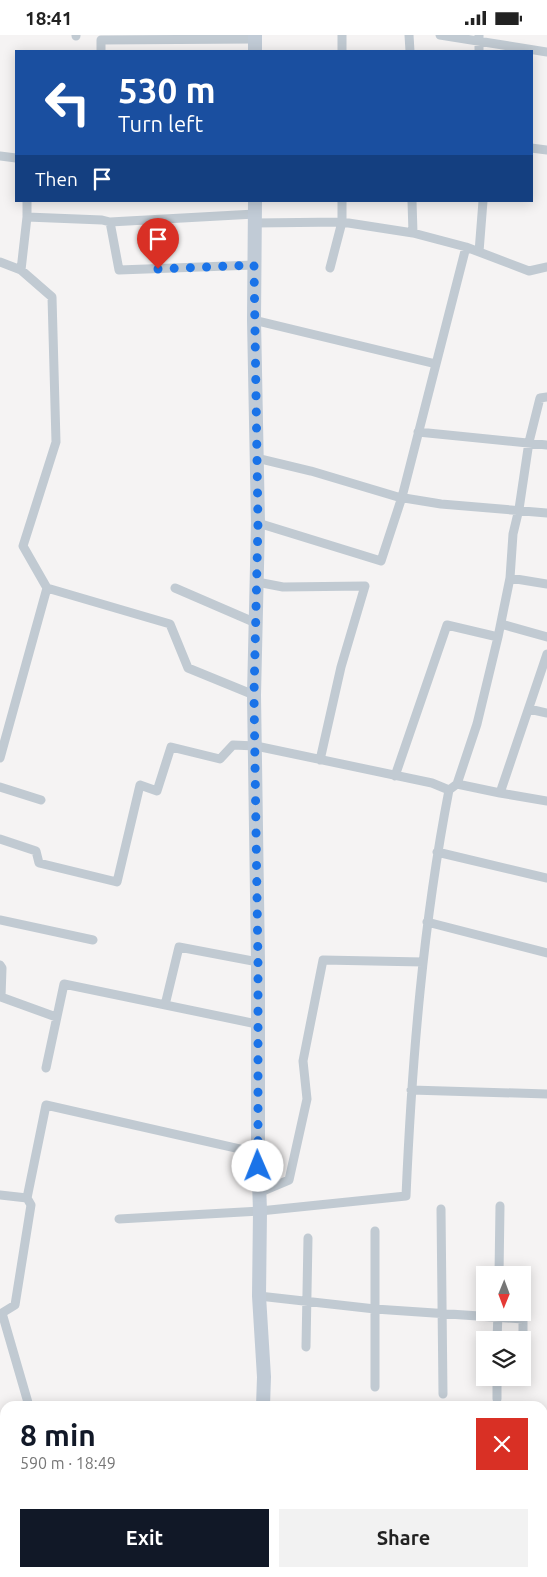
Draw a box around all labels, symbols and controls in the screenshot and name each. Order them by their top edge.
text: 18:41 [25,7,73,29]
icon: left [35,70,100,135]
text: 530 m [118,70,216,110]
text: Turn left [118,111,203,136]
icon: arrive [88,165,116,193]
text: Then [35,168,78,190]
pin [137,218,179,269]
icon: arrive [144,225,172,253]
position arrow [231,1139,283,1191]
north arrow [476,1266,531,1321]
map controls [476,1266,531,1386]
button: layers [476,1331,531,1386]
text: 8 min [20,1418,96,1452]
button: close [476,1418,528,1470]
text: 590 m · 18:49 [20,1454,116,1472]
button: Exit [20,1509,269,1567]
button: Share [279,1509,528,1567]

